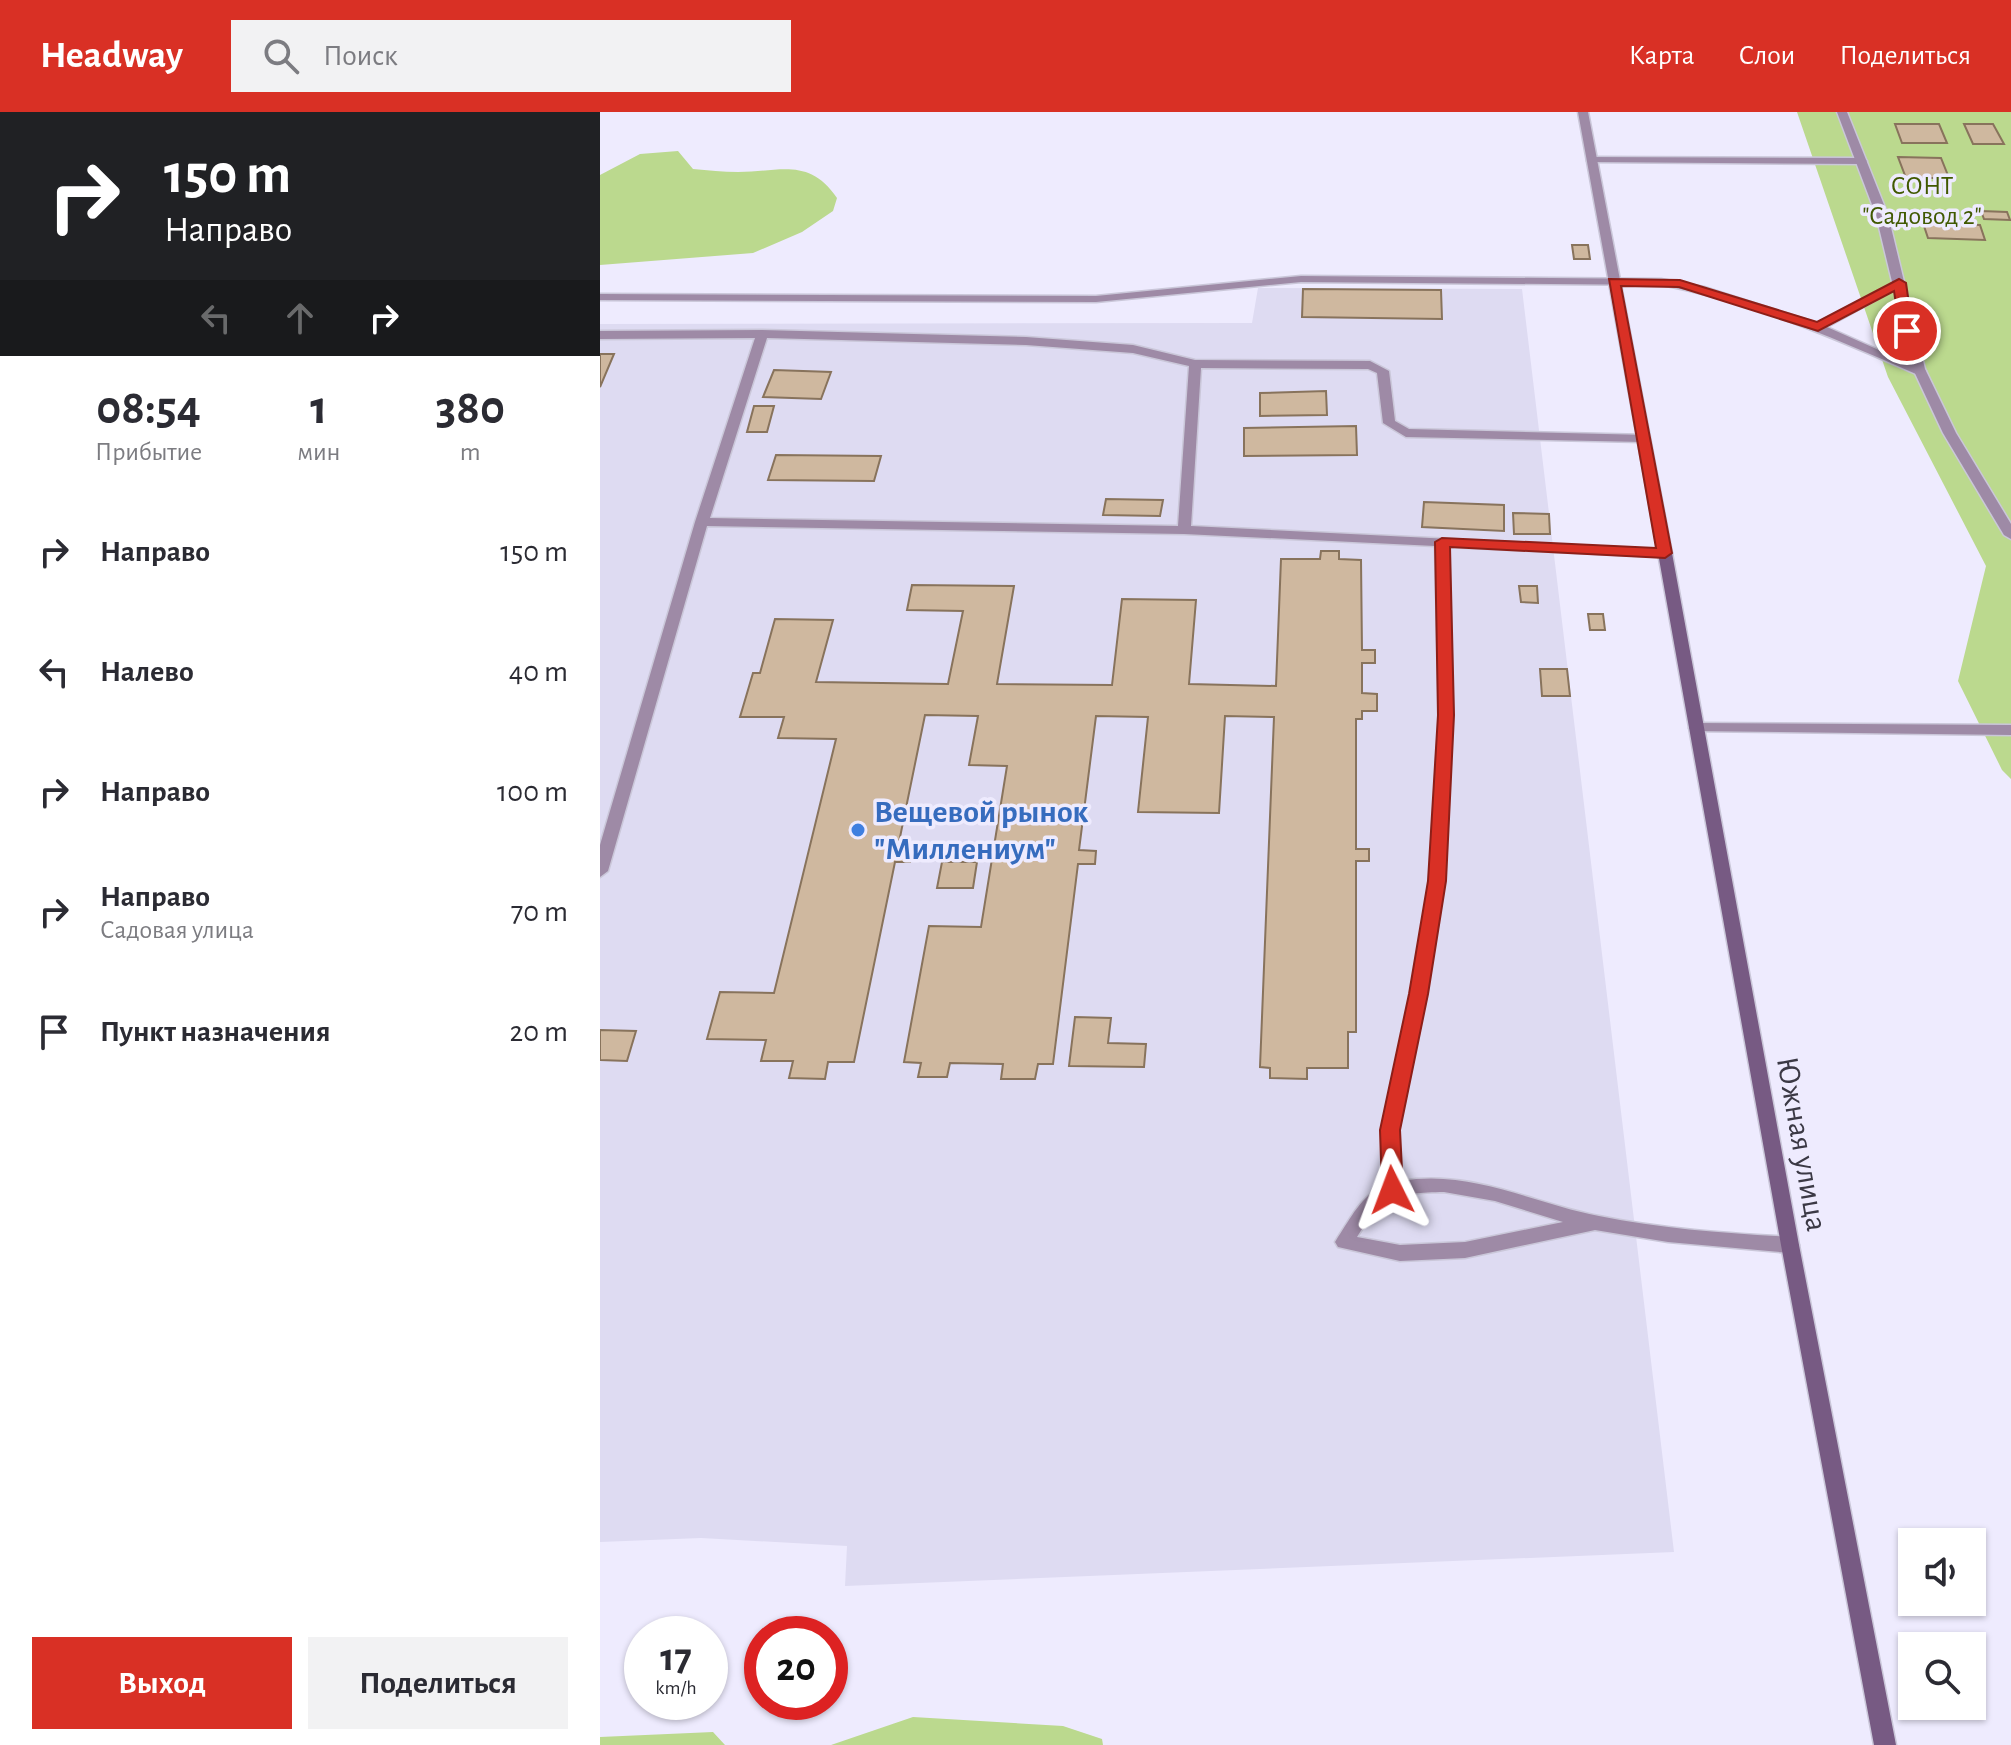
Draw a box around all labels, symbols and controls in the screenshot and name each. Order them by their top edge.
search box [231,20,791,92]
icon: search [259,34,303,78]
text: Headway [40,37,183,75]
text: Поиск [323,41,398,71]
text: Карта [1629,42,1695,70]
text: Слои [1739,42,1795,70]
text: Поделиться [1839,42,1971,70]
icon: right [32,144,136,248]
text: 150 m [164,147,291,203]
park label: СОНТ "Садовод 2" [1862,173,1982,229]
text: Направо [164,212,292,248]
icon: left [194,296,238,340]
icon: ahead [278,296,322,340]
icon: right [362,296,406,340]
pin [1873,297,1941,365]
icon: arrive [1885,309,1929,353]
text: 08:54 [96,385,201,433]
text: 1 [310,385,328,433]
text: 380 [436,385,505,433]
text: Прибытие [95,439,202,465]
text: мин [297,439,340,465]
text: m [460,439,481,465]
icon: right [32,530,76,574]
text: Направо [100,537,210,567]
text: 150 m [500,537,568,567]
icon: left [32,650,76,694]
text: Налево [100,657,194,687]
text: 40 m [509,657,568,687]
icon: right [32,770,76,814]
text: Направо [100,777,210,807]
text: 100 m [497,777,568,807]
place label: Вещевой рынок "Миллениум" [874,796,1088,865]
marker: Вещевой рынок "Миллениум" [849,821,867,839]
text: Направо [100,882,210,912]
icon: right [32,890,76,934]
text: 70 m [511,897,568,927]
text: Садовая улица [100,917,254,943]
icon: arrive [32,1010,76,1054]
text: Пункт назначения [100,1017,331,1047]
text: 20 m [510,1017,568,1047]
street label: Южная улица [1771,1054,1833,1234]
position arrow [1350,1148,1434,1232]
map controls [1898,1528,1986,1720]
button: sound [1898,1528,1986,1616]
speed limit sign: 20 [744,1616,848,1720]
button: search [1898,1632,1986,1720]
button: Выход [32,1637,292,1729]
button: Поделиться [308,1637,568,1729]
text: 17 [660,1638,692,1678]
text: km/h [655,1678,697,1698]

